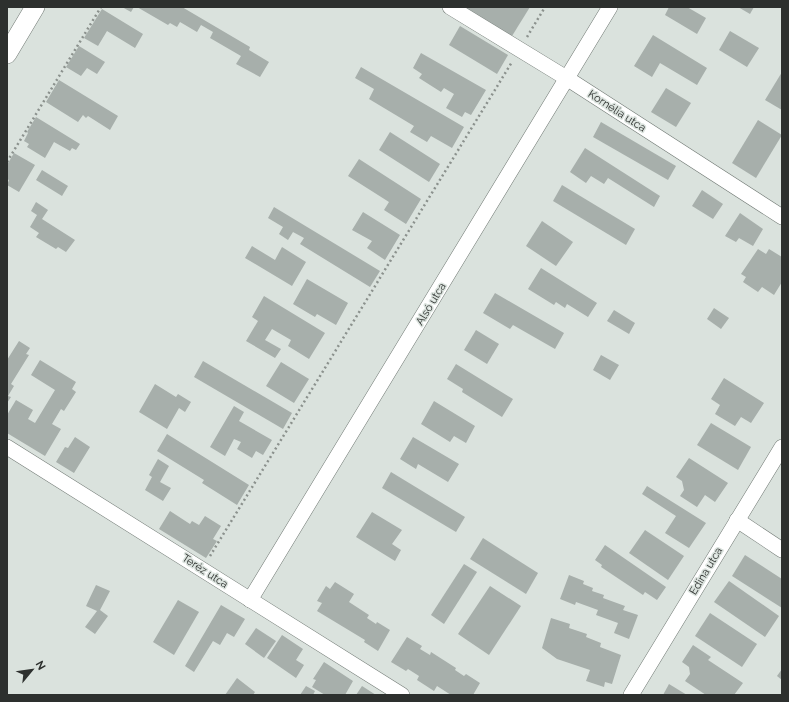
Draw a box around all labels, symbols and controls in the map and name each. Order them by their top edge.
street label: Kornélia utca [586,87,648,135]
street label: Alsó utca [413,280,449,328]
street label: Edina utca [687,545,725,597]
street label: Teréz utca [179,551,231,591]
north arrow [12,650,52,690]
text: N [33,659,48,672]

